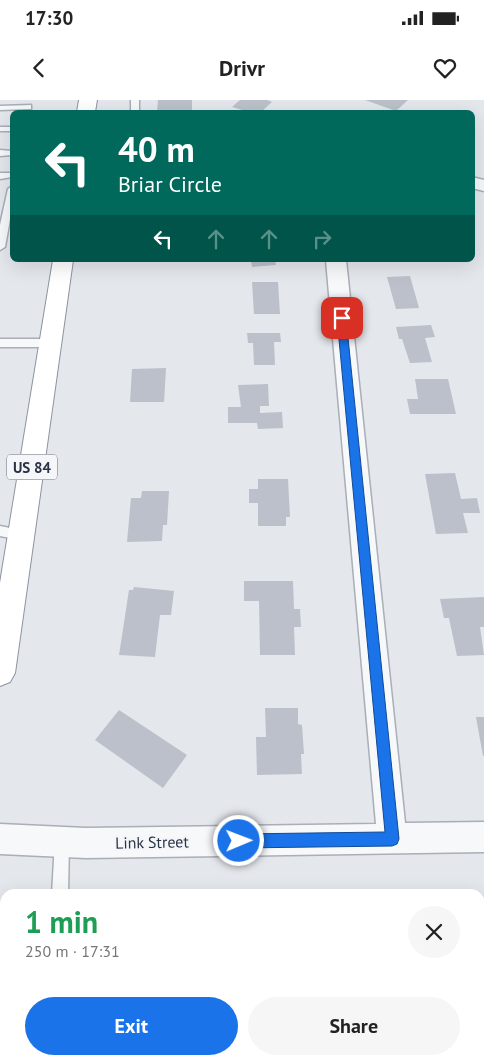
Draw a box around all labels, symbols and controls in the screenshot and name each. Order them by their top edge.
text: 17:30 [25,6,73,30]
icon: back [25,54,53,82]
text: Drivr [219,54,265,82]
icon: heart [431,54,459,82]
text: 40 m [118,126,195,172]
icon: left [35,130,100,195]
text: Briar Circle [118,170,222,198]
icon: left [149,225,177,253]
icon: ahead [202,225,230,253]
icon: ahead [255,225,283,253]
icon: right [308,225,336,253]
pin [321,297,363,339]
icon: arrive [328,304,356,332]
road number: US 84 [7,454,57,480]
position arrow [212,814,264,866]
street label: Link Street [115,831,190,853]
text: 1 min [25,902,98,941]
button: close [408,906,460,958]
text: 250 m · 17:31 [25,941,120,961]
button: Exit [25,997,238,1055]
button: Share [248,997,460,1055]

